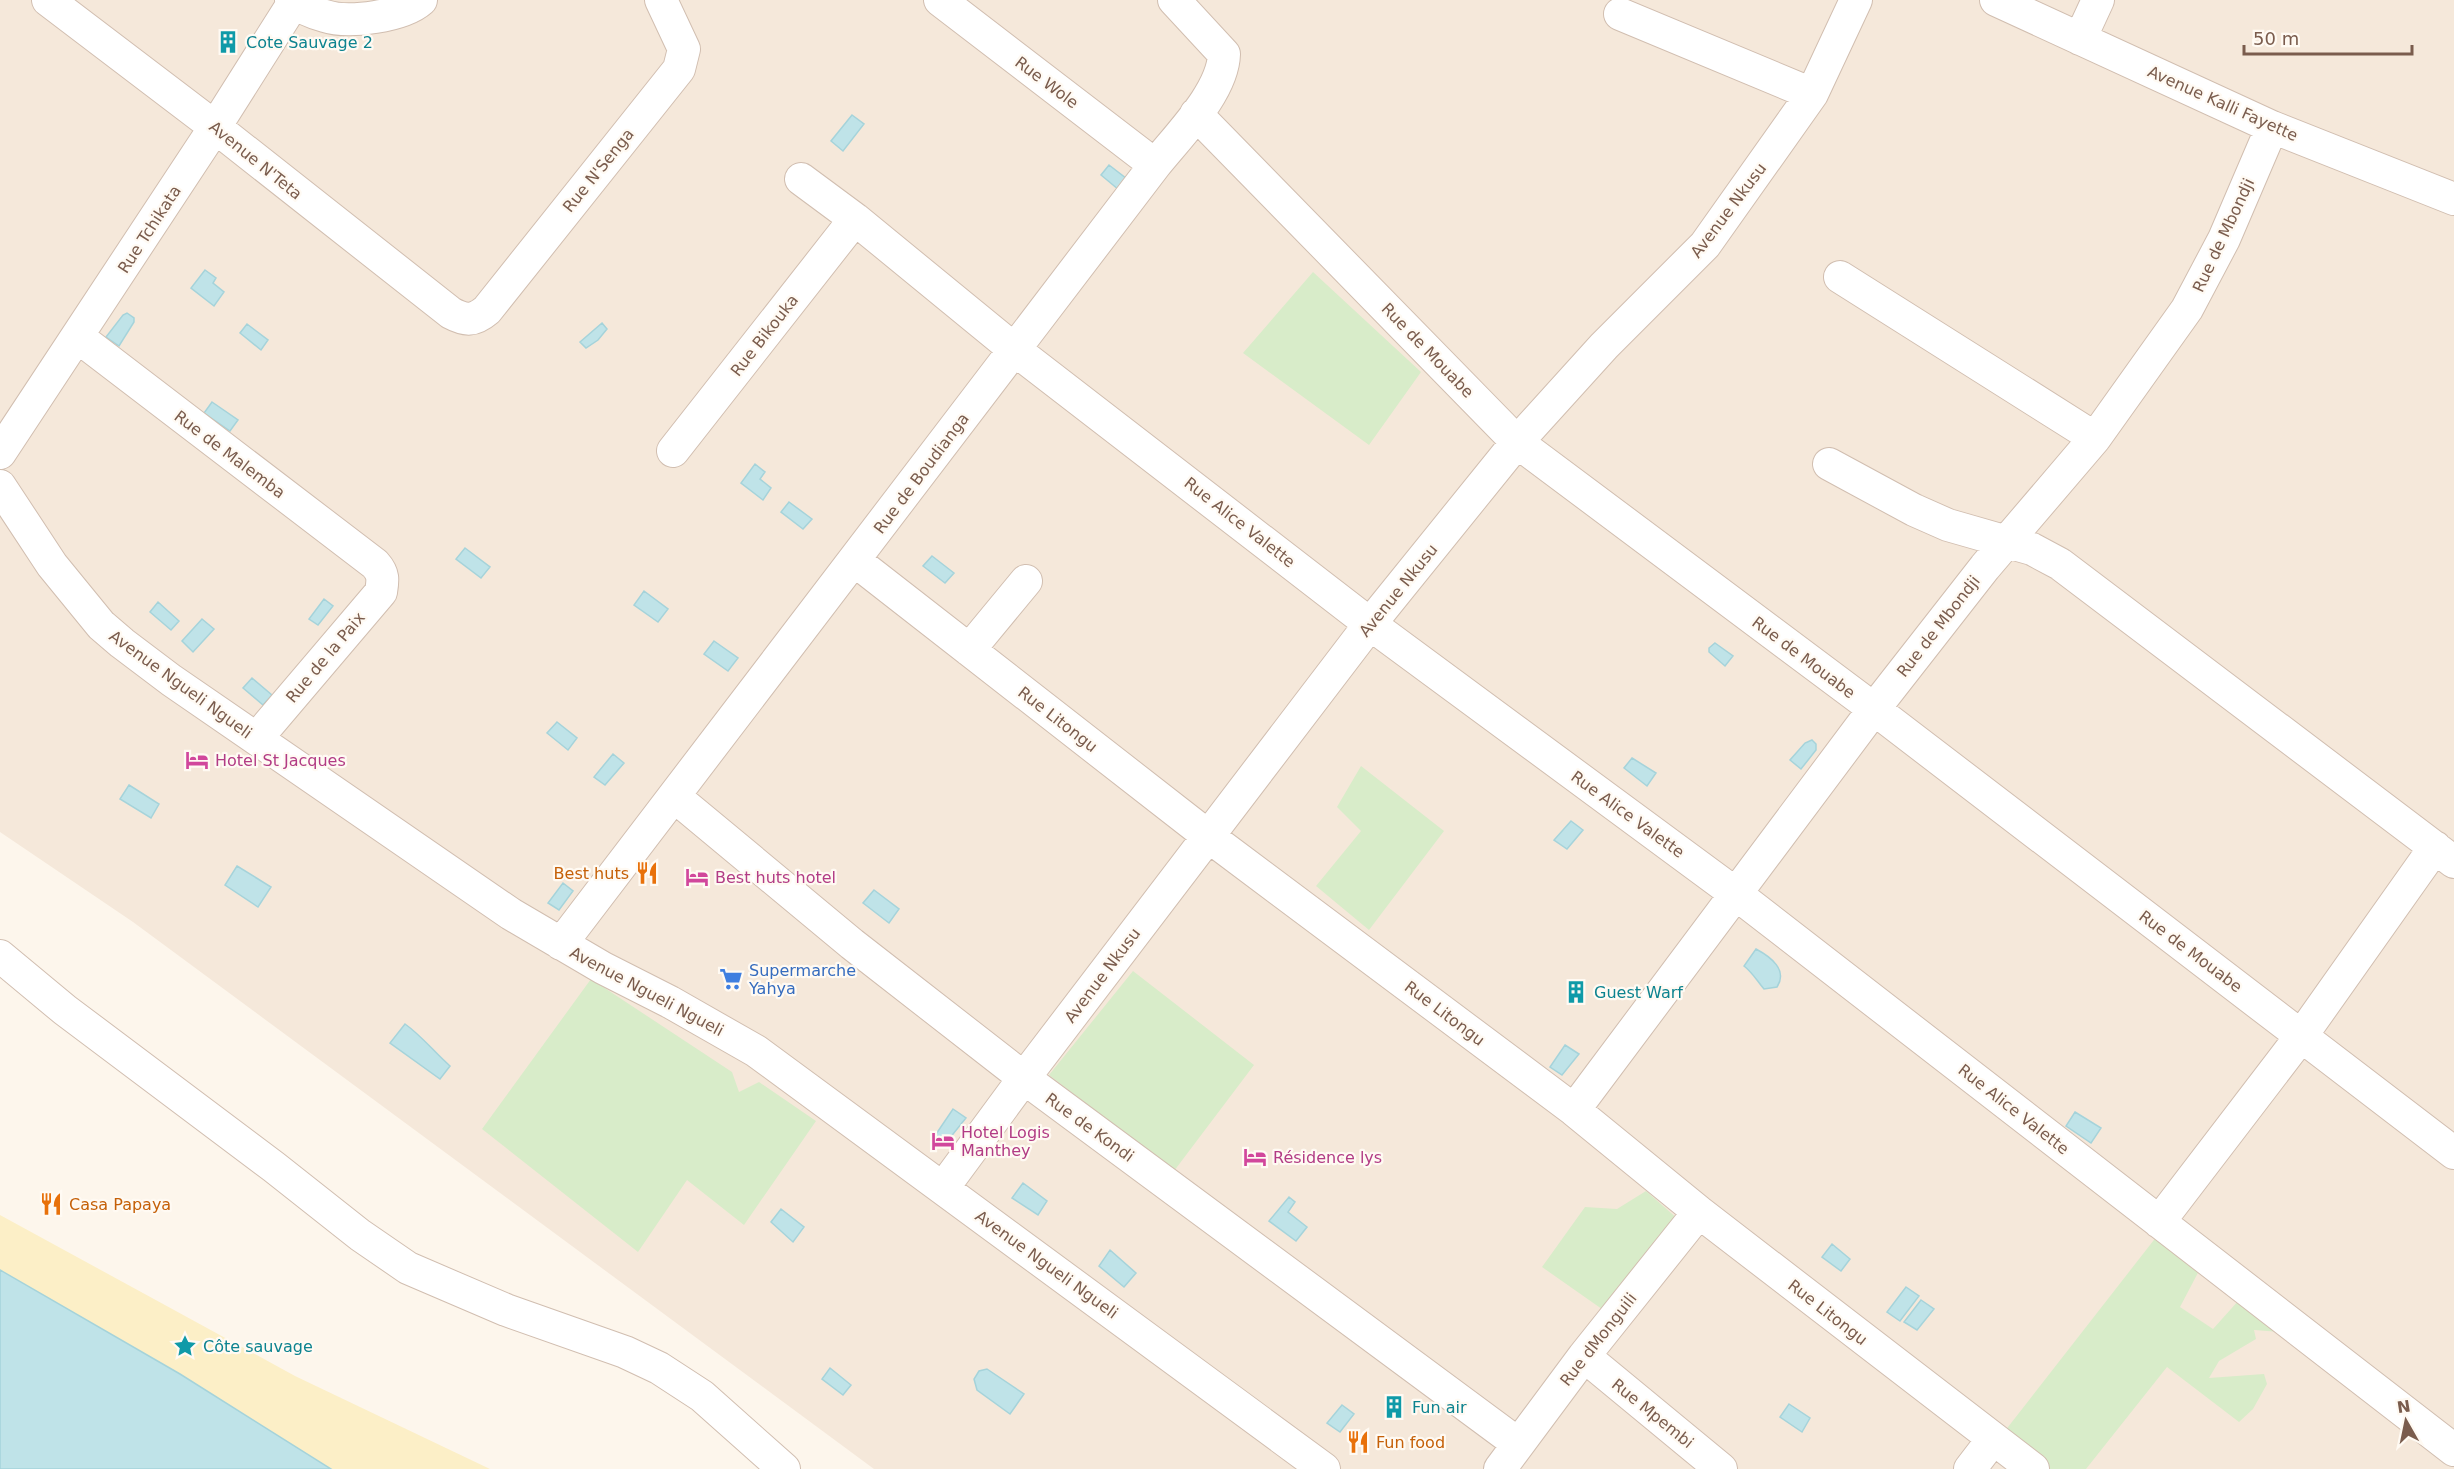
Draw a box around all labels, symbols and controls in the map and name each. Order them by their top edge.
scale bar [2244,18,2412,56]
text: 50 m [2253,28,2299,49]
building icon: Cote Sauvage 2 [215,29,241,55]
place label: Cote Sauvage 2 [246,33,373,52]
street label: Rue Wole [1011,52,1082,112]
street label: Avenue Kalli Fayette [2145,62,2301,145]
street label: Avenue N'Teta [205,117,306,204]
street label: Rue N'Senga [559,125,638,216]
street label: Avenue Nkusu [1687,159,1770,261]
street label: Rue de Mbondji [2189,175,2258,295]
street label: Rue Tchikata [114,182,185,277]
street label: Rue Bikouka [727,291,802,380]
street label: Rue de Mouabe [1378,299,1478,402]
street label: Rue de Malemba [170,406,289,502]
street label: Rue de Boudianga [870,409,973,537]
street label: Rue Alice Valette [1181,473,1299,572]
street label: Avenue Nkusu [1355,540,1442,641]
street label: Rue de Mbondji [1893,572,1984,681]
street label: Rue de la Paix [282,608,369,707]
street label: Rue de Mouabe [1748,612,1859,702]
street label: Avenue Ngueli Ngueli [106,626,256,743]
street label: Rue Litongu [1014,683,1101,756]
hotel icon: Hotel St Jacques [184,747,210,773]
place label: Hotel St Jacques [215,751,346,770]
street label: Rue Alice Valette [1567,767,1688,862]
restaurant icon: Best huts [634,860,660,886]
place label: Best huts [554,864,629,883]
hotel icon: Best huts hotel [684,864,710,890]
place label: Best huts hotel [715,868,836,887]
street label: Rue de Mouabe [2135,906,2246,996]
street label: Avenue Nkusu [1061,924,1144,1026]
street label: Avenue Ngueli Ngueli [567,943,727,1040]
place label: Supermarche Yahya [748,961,856,998]
supermarket icon: Supermarche Yahya [718,966,744,992]
street label: Rue Litongu [1401,977,1488,1050]
building icon: Guest Warf [1563,979,1589,1005]
place label: Guest Warf [1594,983,1683,1002]
street label: Rue Alice Valette [1955,1060,2073,1159]
street label: Rue de Kondi [1042,1089,1138,1166]
place label: Hotel Logis Manthey [961,1123,1050,1160]
hotel icon: Hotel Logis Manthey [930,1128,956,1154]
hotel icon: Résidence lys [1242,1144,1268,1170]
place label: Résidence lys [1273,1148,1382,1167]
restaurant icon: Casa Papaya [38,1191,64,1217]
place label: Casa Papaya [69,1195,171,1214]
street label: Avenue Ngueli Ngueli [972,1206,1122,1323]
street label: Rue Litongu [1784,1276,1871,1349]
street label: Rue dMonguili [1556,1289,1641,1390]
place icon: Côte sauvage [172,1333,198,1359]
place label: Côte sauvage [203,1337,313,1356]
street label: Rue Mpembi [1608,1375,1697,1452]
north arrow [2376,1391,2436,1451]
building icon: Fun air [1381,1394,1407,1420]
text: N [2396,1396,2412,1417]
place label: Fun air [1412,1398,1467,1417]
restaurant icon: Fun food [1345,1429,1371,1455]
place label: Fun food [1376,1433,1445,1452]

